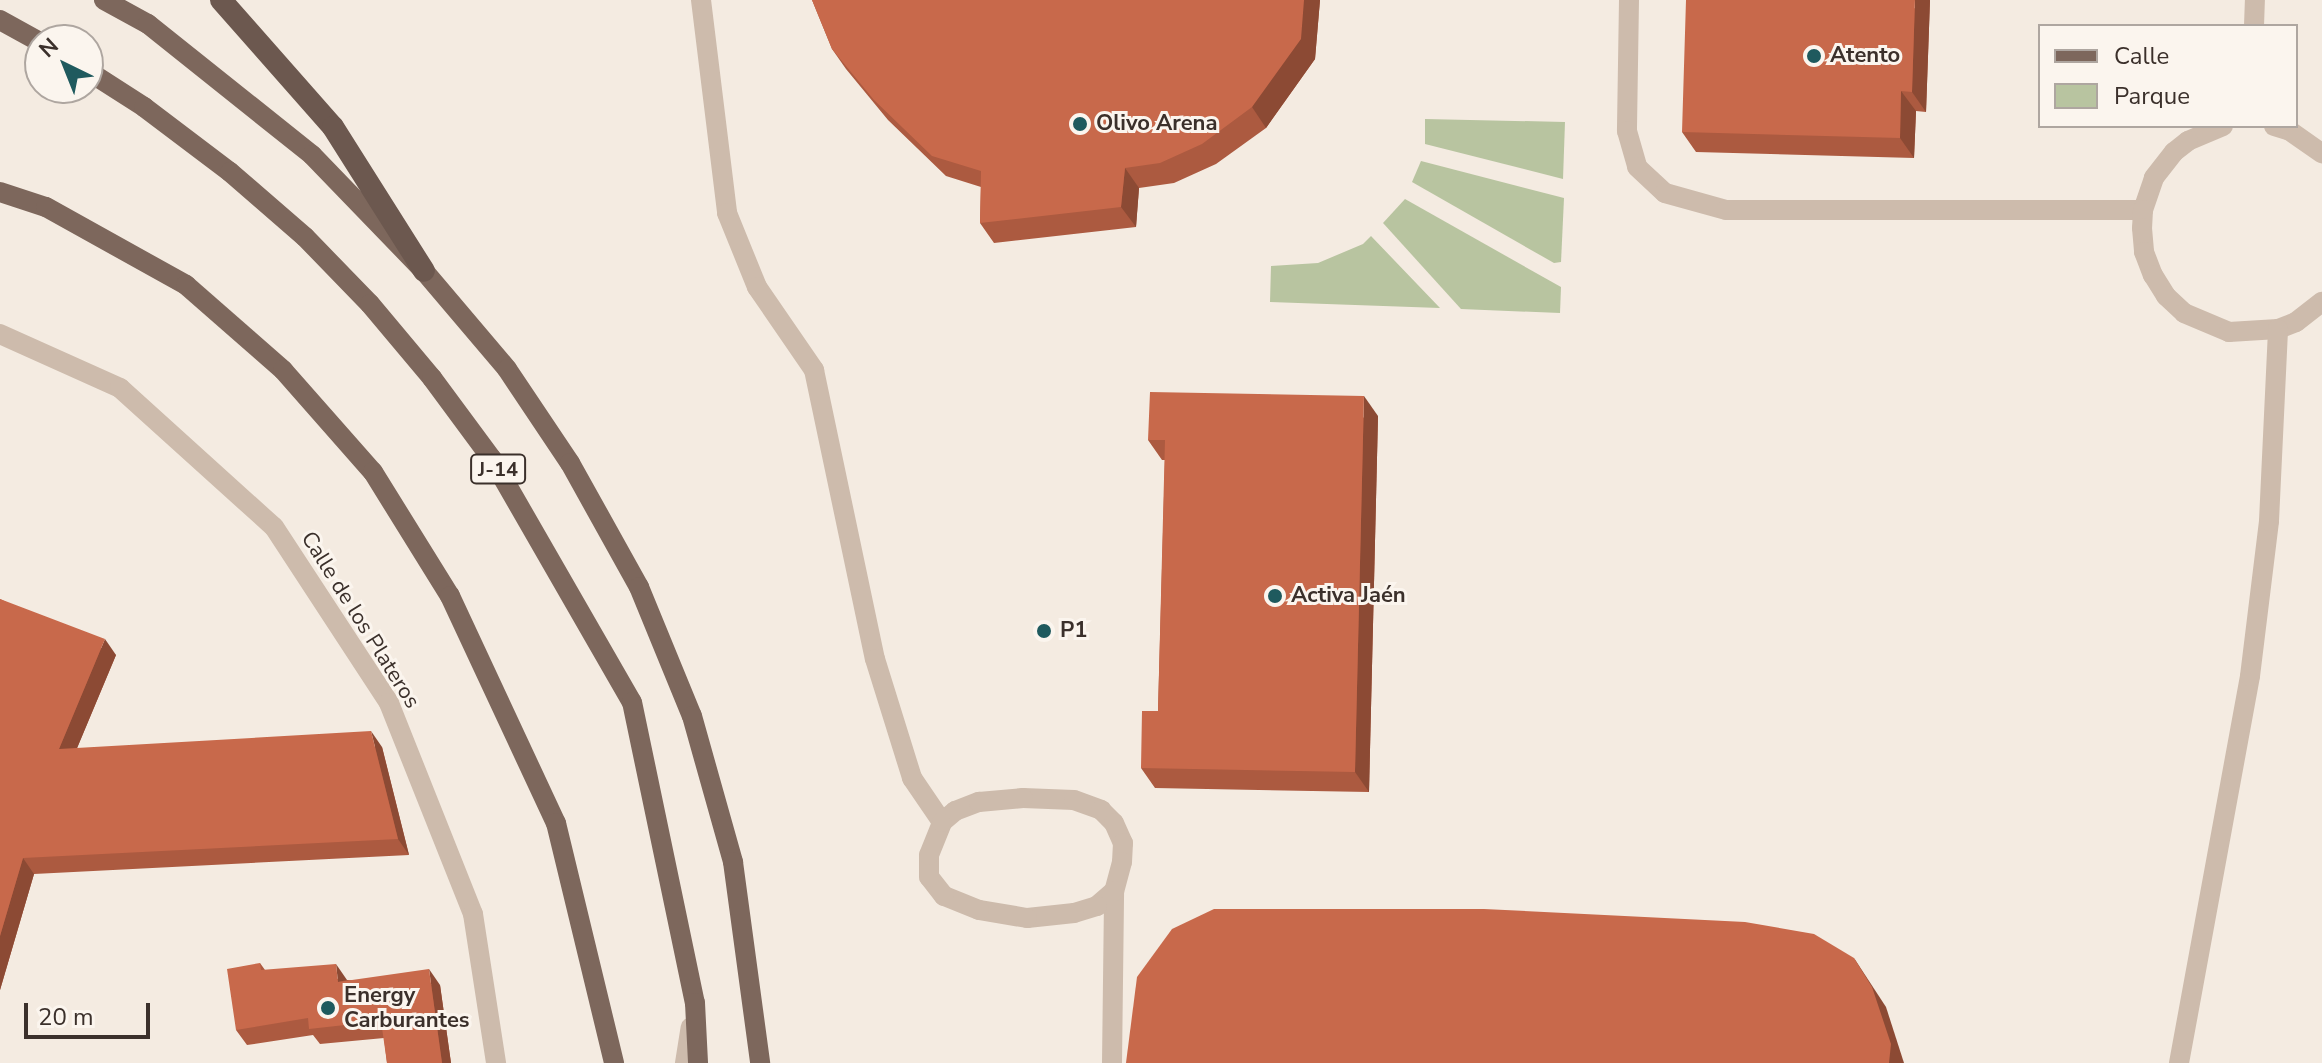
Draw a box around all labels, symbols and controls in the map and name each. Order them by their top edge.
north arrow [24,24,104,104]
legend [2038,24,2298,128]
text: N [33,31,65,64]
text: Calle [2114,40,2169,72]
place label: Atento [1830,43,1900,69]
marker: Atento [1805,47,1823,65]
text: Parque [2114,80,2190,112]
place label: Olivo Arena [1096,111,1218,137]
marker: Olivo Arena [1071,115,1089,133]
road number: J-14 [470,453,526,485]
street label: Calle de los Plateros [295,527,425,713]
place label: Activa Jaén [1291,583,1406,609]
marker: Activa Jaén [1266,587,1284,605]
place label: P1 [1060,618,1088,644]
marker: P1 [1035,622,1053,640]
place label: Energy Carburantes [344,982,470,1034]
scale bar [28,987,154,1037]
marker: Energy Carburantes [319,999,337,1017]
text: 20 m [38,1001,94,1033]

